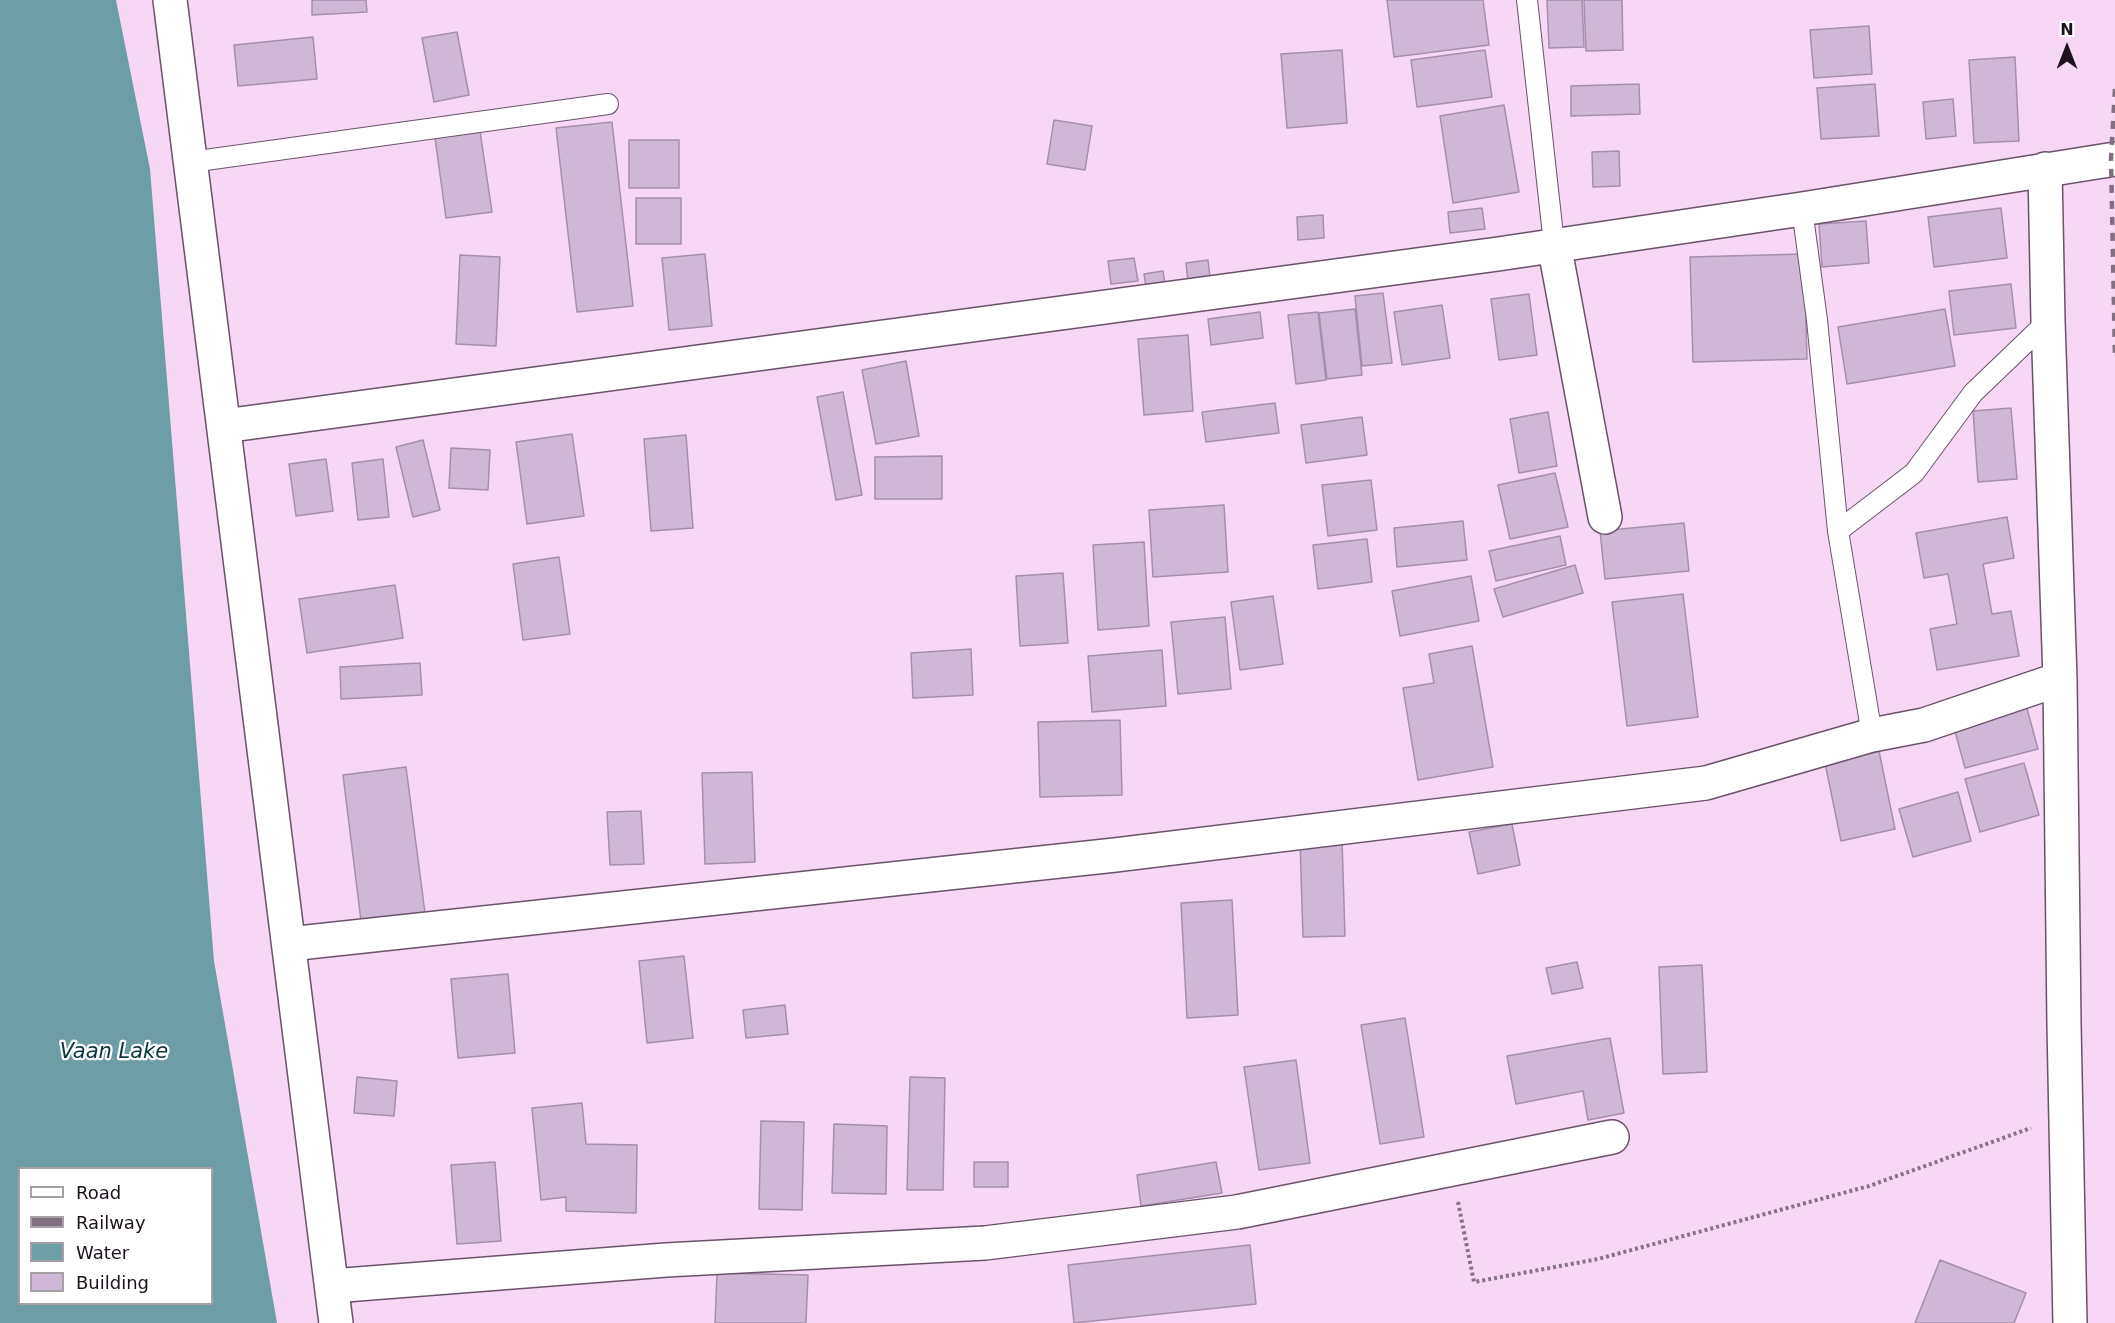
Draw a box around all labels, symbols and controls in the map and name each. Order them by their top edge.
north arrow [2037,18,2097,78]
text: N [2060,20,2074,39]
water label: Vaan Lake [60,1040,168,1066]
legend [18,1167,213,1305]
text: Road [76,1182,121,1203]
text: Railway [76,1212,146,1233]
text: Water [76,1242,129,1263]
text: Building [76,1272,149,1293]

